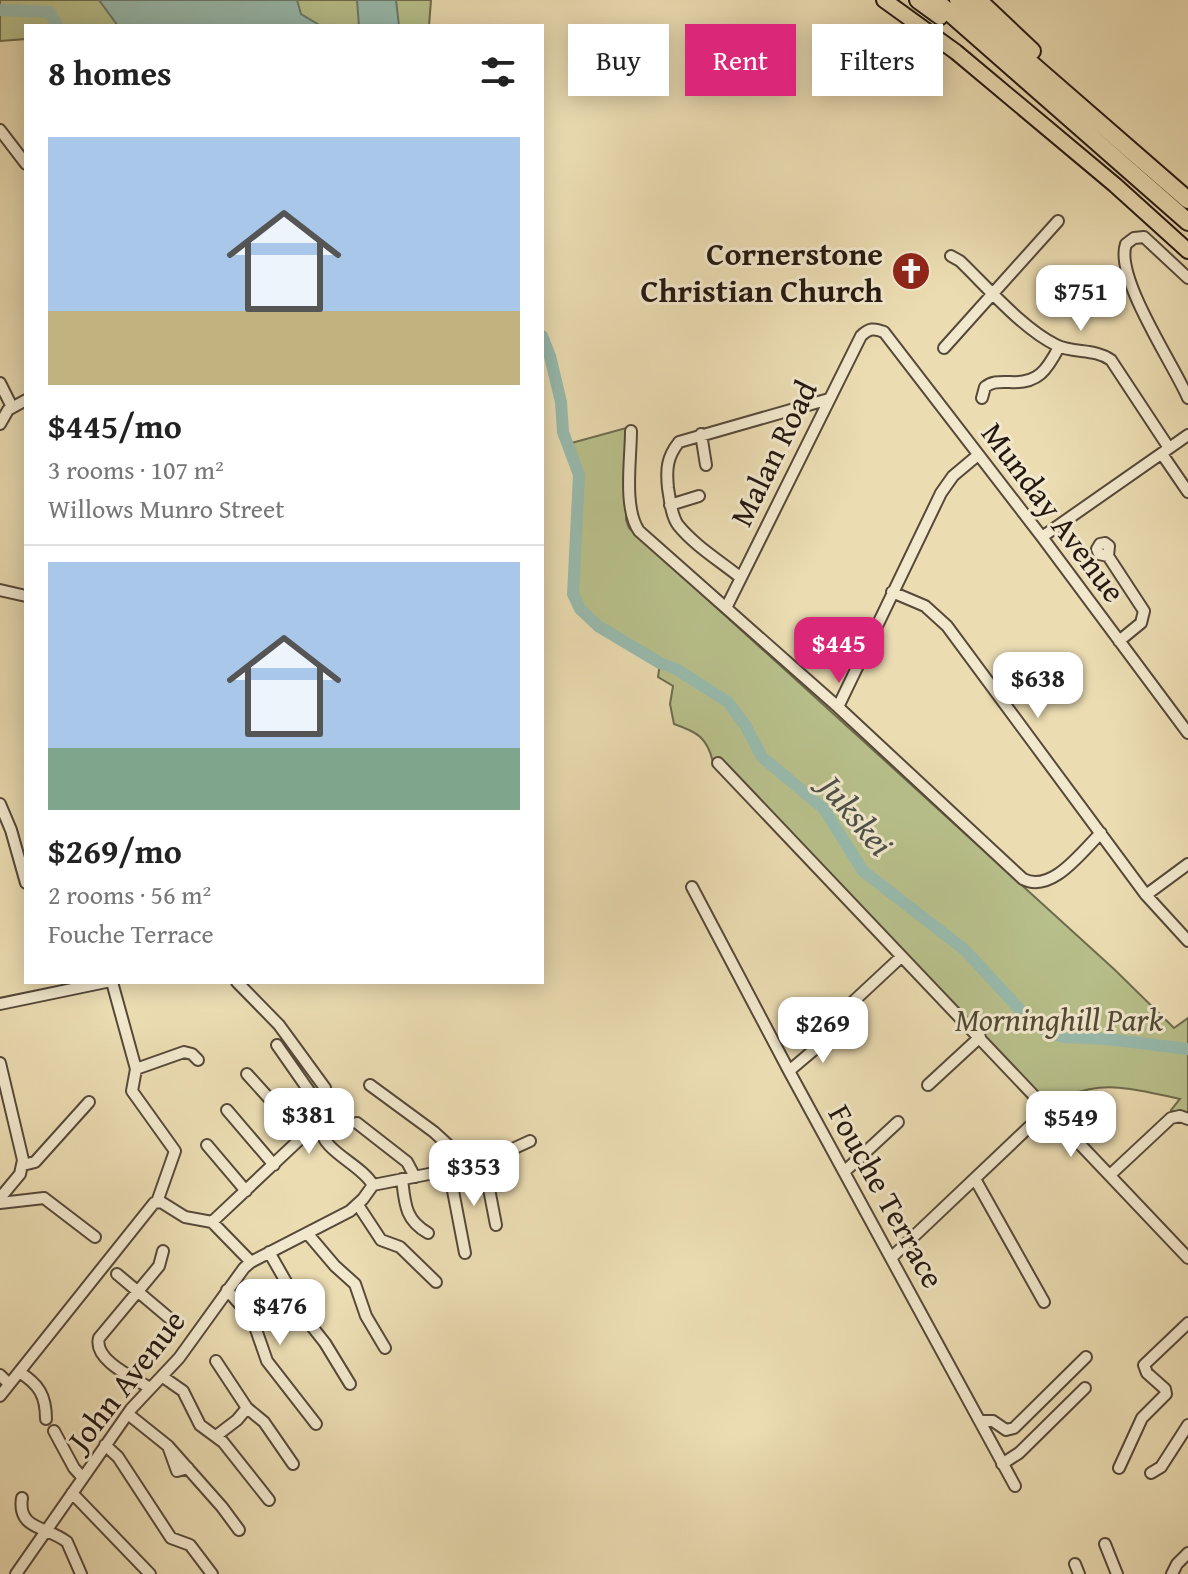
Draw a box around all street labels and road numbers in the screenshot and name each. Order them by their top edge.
street label: Malan Road [717,372,829,534]
street label: Munday Avenue [971,412,1137,612]
street label: Fouche Terrace [817,1095,957,1297]
street label: John Avenue [53,1299,196,1464]

